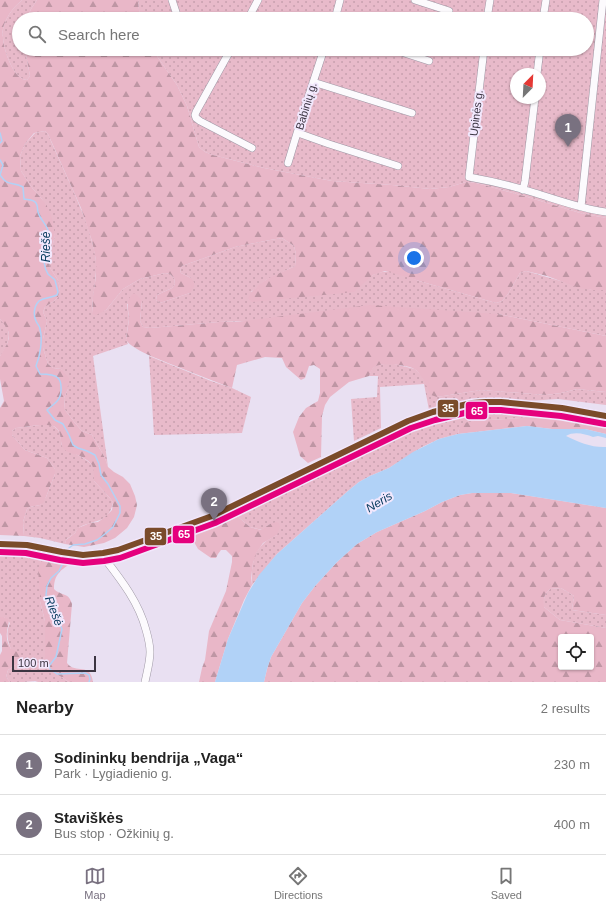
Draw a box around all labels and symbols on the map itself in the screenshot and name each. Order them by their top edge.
north arrow [510,68,546,104]
street label: Babinių g. [293,81,319,131]
street label: Upinės g. [467,89,485,137]
pin: 1 [555,114,581,147]
water label: Riešė [39,231,53,262]
your location [404,248,424,268]
line badge: 35 [437,399,459,418]
line badge: 65 [465,401,488,420]
text: 35 [442,402,454,414]
text: 65 [471,405,483,417]
pin: 2 [201,488,227,521]
water label: Neris [363,489,395,515]
line badge: 65 [172,525,195,544]
line badge: 35 [144,527,167,546]
text: 65 [178,528,190,540]
text: 35 [150,530,162,542]
water label: Riešė [42,594,66,628]
scale bar [12,654,96,673]

